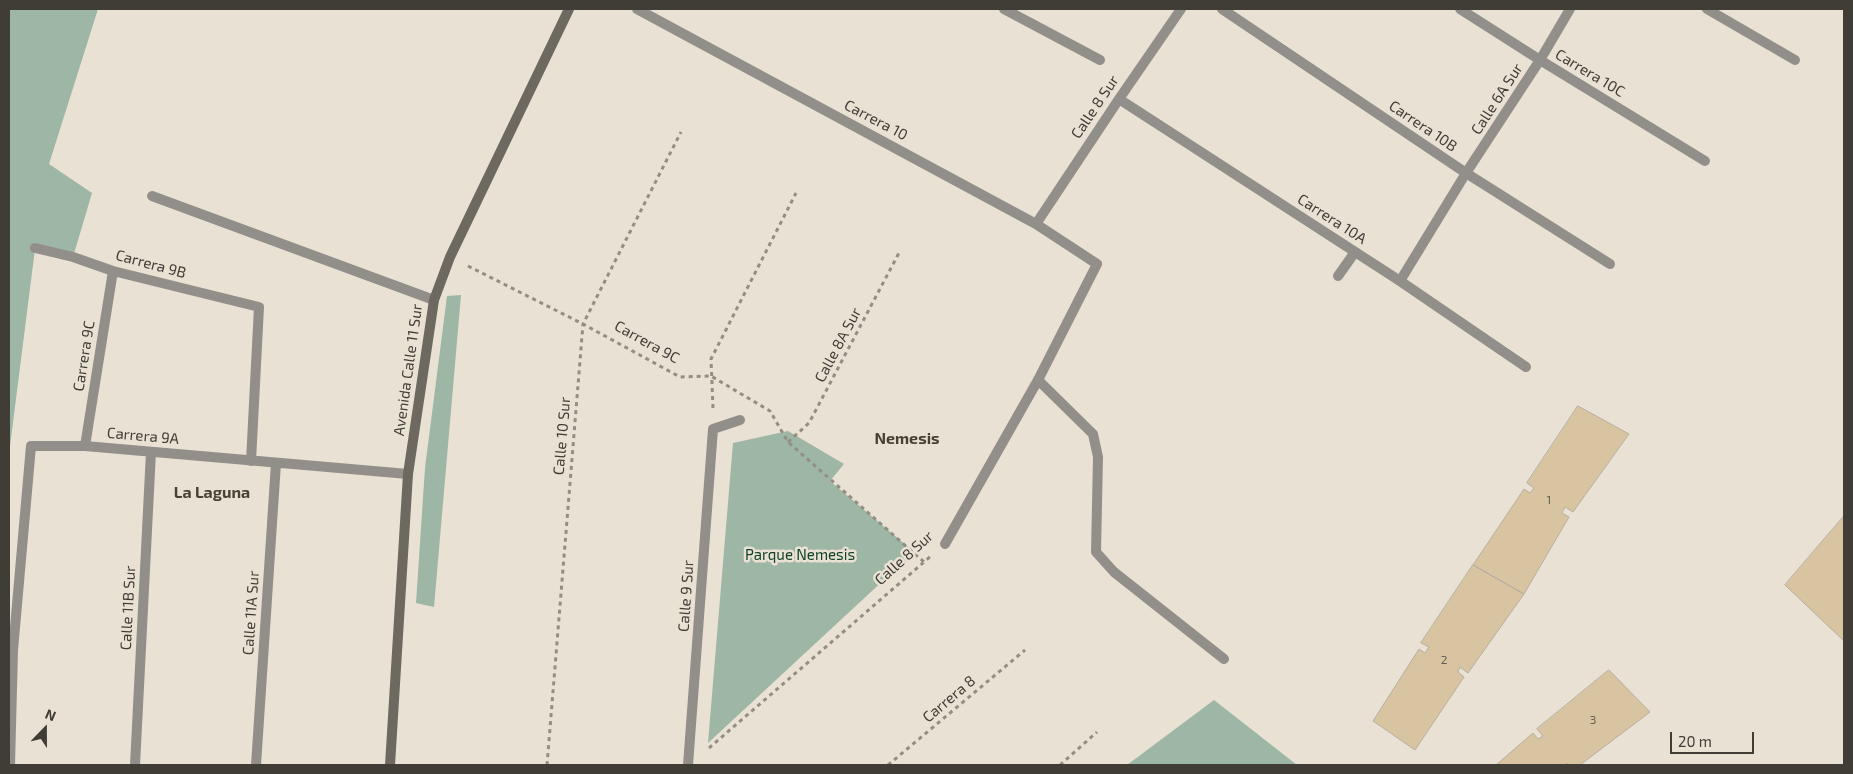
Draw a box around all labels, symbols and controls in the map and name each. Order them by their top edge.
street label: Carrera 10C [1552,45,1628,101]
street label: Calle 6A Sur [1467,60,1527,138]
street label: Calle 8 Sur [1067,72,1123,142]
street label: Carrera 10 [841,96,911,144]
street label: Carrera 10B [1385,97,1461,155]
street label: Carrera 10A [1294,190,1370,248]
street label: Carrera 9B [114,246,188,282]
street label: Avenida Calle 11 Sur [390,303,426,437]
street label: Calle 8A Sur [811,305,865,385]
street label: Carrera 9C [611,317,683,367]
street label: Carrera 9C [70,319,98,393]
street label: Calle 10 Sur [550,396,574,476]
street label: Carrera 9A [106,424,180,448]
district label: Nemesis [874,429,940,449]
district label: La Laguna [174,483,250,503]
house number: 1 [1547,493,1551,507]
street label: Calle 8 Sur [871,527,937,589]
park label: Parque Nemesis [745,546,855,564]
street label: Calle 9 Sur [675,559,697,633]
street label: Calle 11B Sur [117,565,139,651]
street label: Calle 11A Sur [239,570,263,656]
house number: 2 [1441,653,1447,667]
street label: Carrera 8 [919,672,979,726]
north arrow [20,704,70,754]
text: N [43,705,59,724]
house number: 3 [1590,713,1596,727]
scale bar [1673,722,1757,754]
text: 20 m [1678,732,1712,750]

